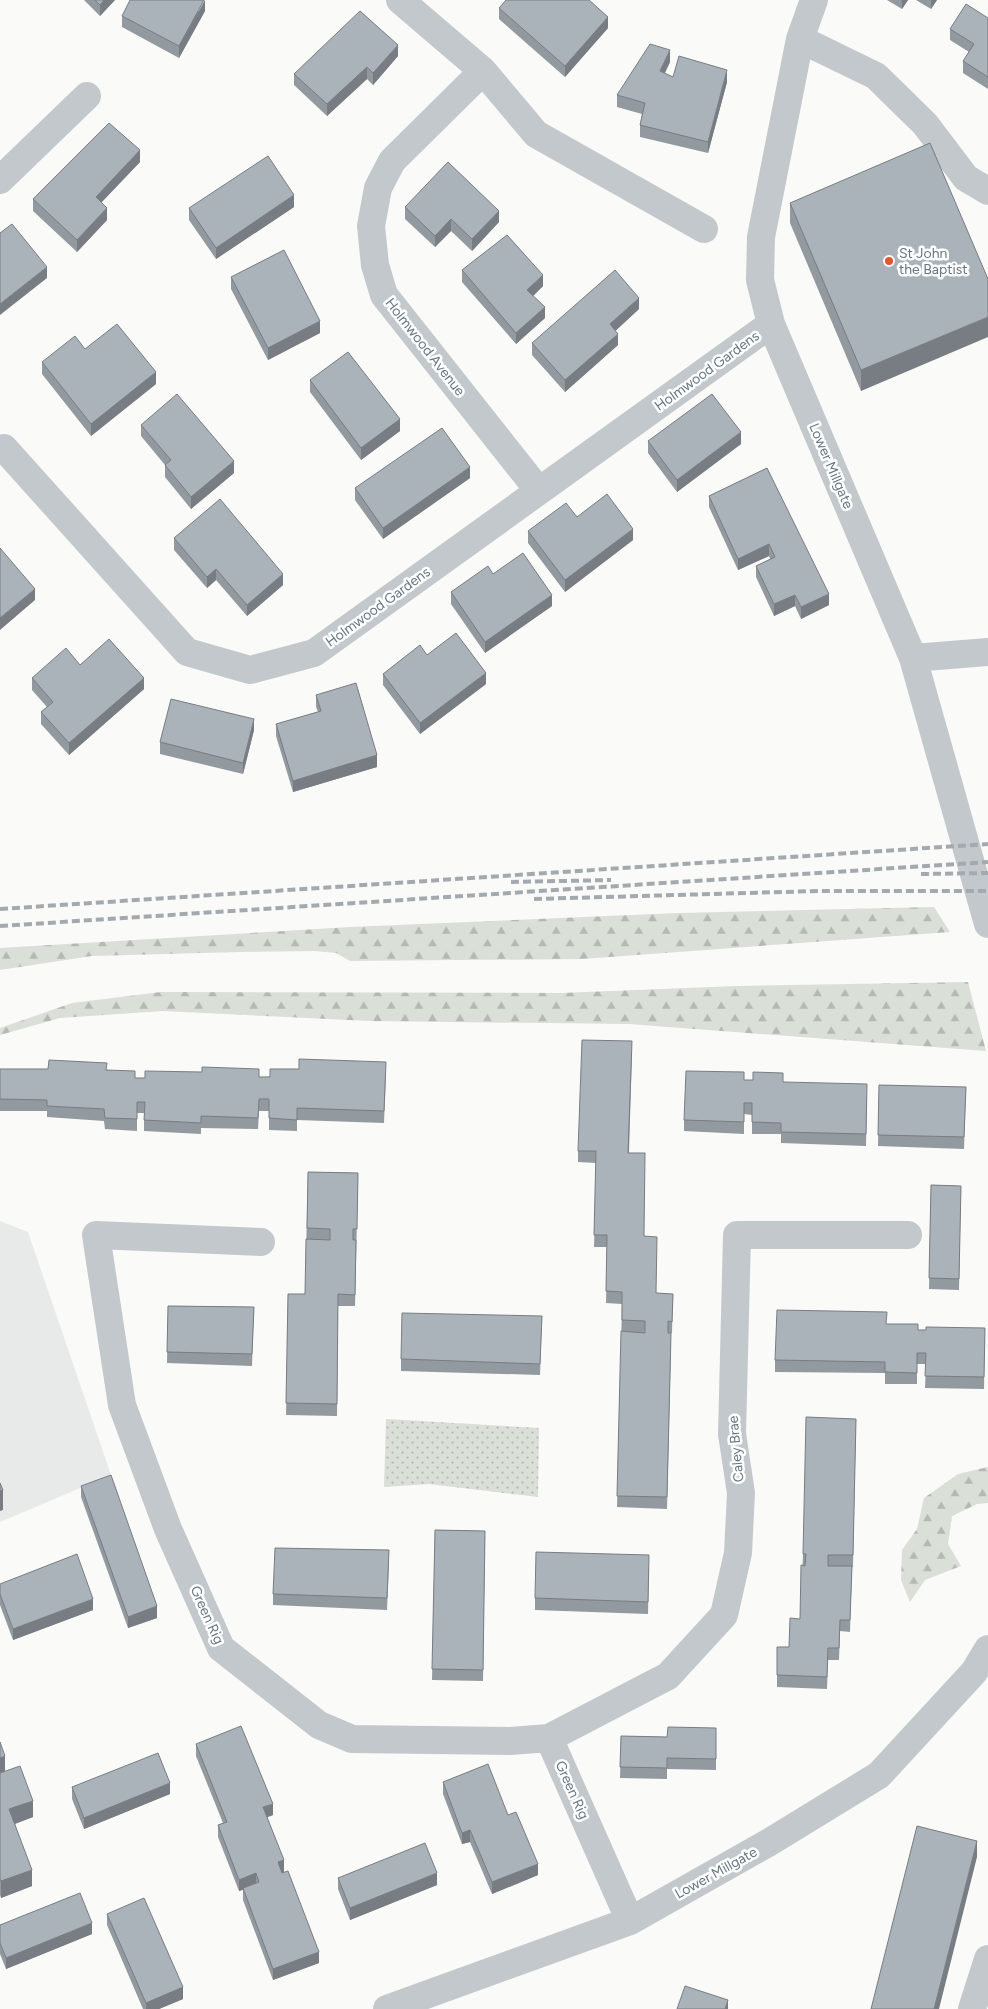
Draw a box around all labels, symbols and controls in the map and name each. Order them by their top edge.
place label: St John the Baptist [899,245,968,278]
marker: St John the Baptist [883,255,895,267]
street label: Holmwood Avenue [381,295,469,400]
street label: Holmwood Gardens [651,327,763,415]
street label: Lower Millgate [805,421,857,512]
street label: Holmwood Gardens [322,563,434,651]
street label: Caley Brae [725,1415,747,1483]
street label: Green Rig [187,1583,227,1647]
street label: Green Rig [552,1758,592,1822]
street label: Lower Millgate [672,1843,760,1903]

